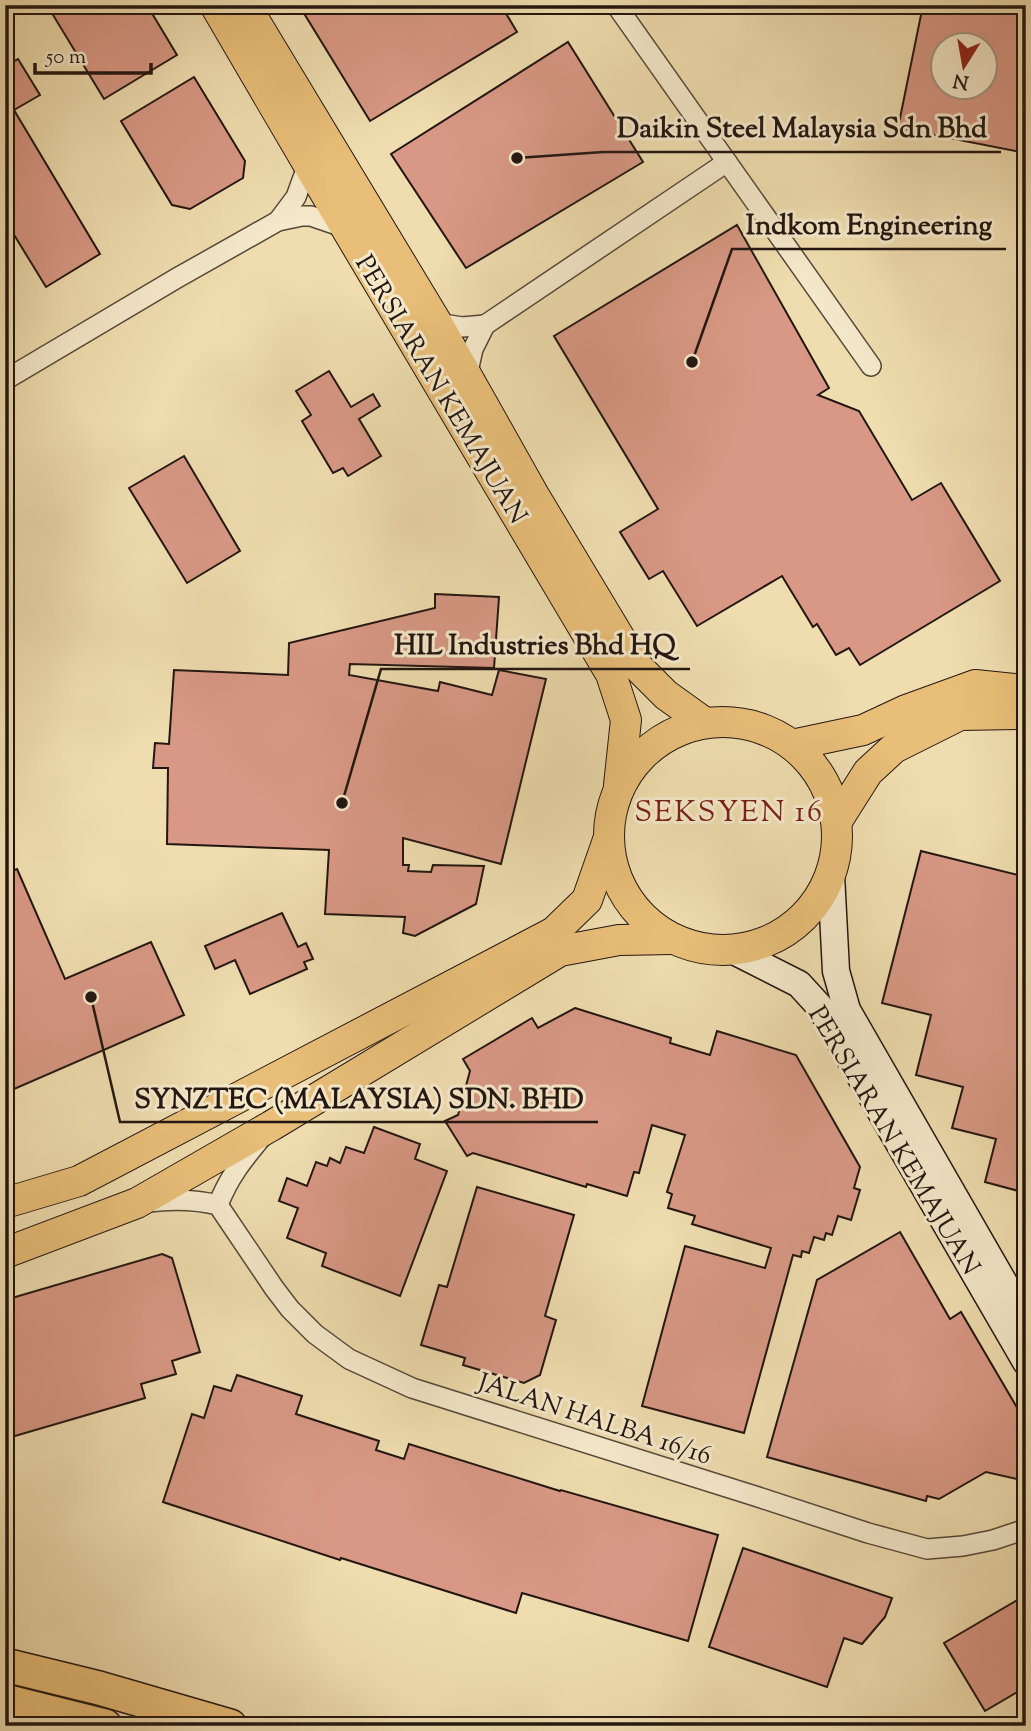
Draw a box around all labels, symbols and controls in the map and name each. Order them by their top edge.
scale bar [35,32,150,76]
north arrow [930,32,1000,102]
text: 50 m [45,43,86,73]
text: N [951,66,971,95]
callout: Daikin Steel Malaysia Sdn Bhd [603,103,1001,152]
text: Daikin Steel Malaysia Sdn Bhd [617,110,987,150]
callout: Indkom Engineering [732,200,1006,249]
text: Indkom Engineering [746,207,992,247]
street label: PERSIARAN KEMAJUAN [345,249,535,532]
callout: HIL Industries Bhd HQ [381,620,690,669]
text: HIL Industries Bhd HQ [394,627,679,667]
district label: SEKSYEN 16 [634,792,824,835]
street label: PERSIARAN KEMAJUAN [798,1000,988,1283]
callout: SYNZTEC (MALAYSIA) SDN. BHD [120,1073,598,1122]
text: SYNZTEC (MALAYSIA) SDN. BHD [134,1081,584,1121]
street label: JALAN HALBA 16/16 [471,1365,716,1476]

